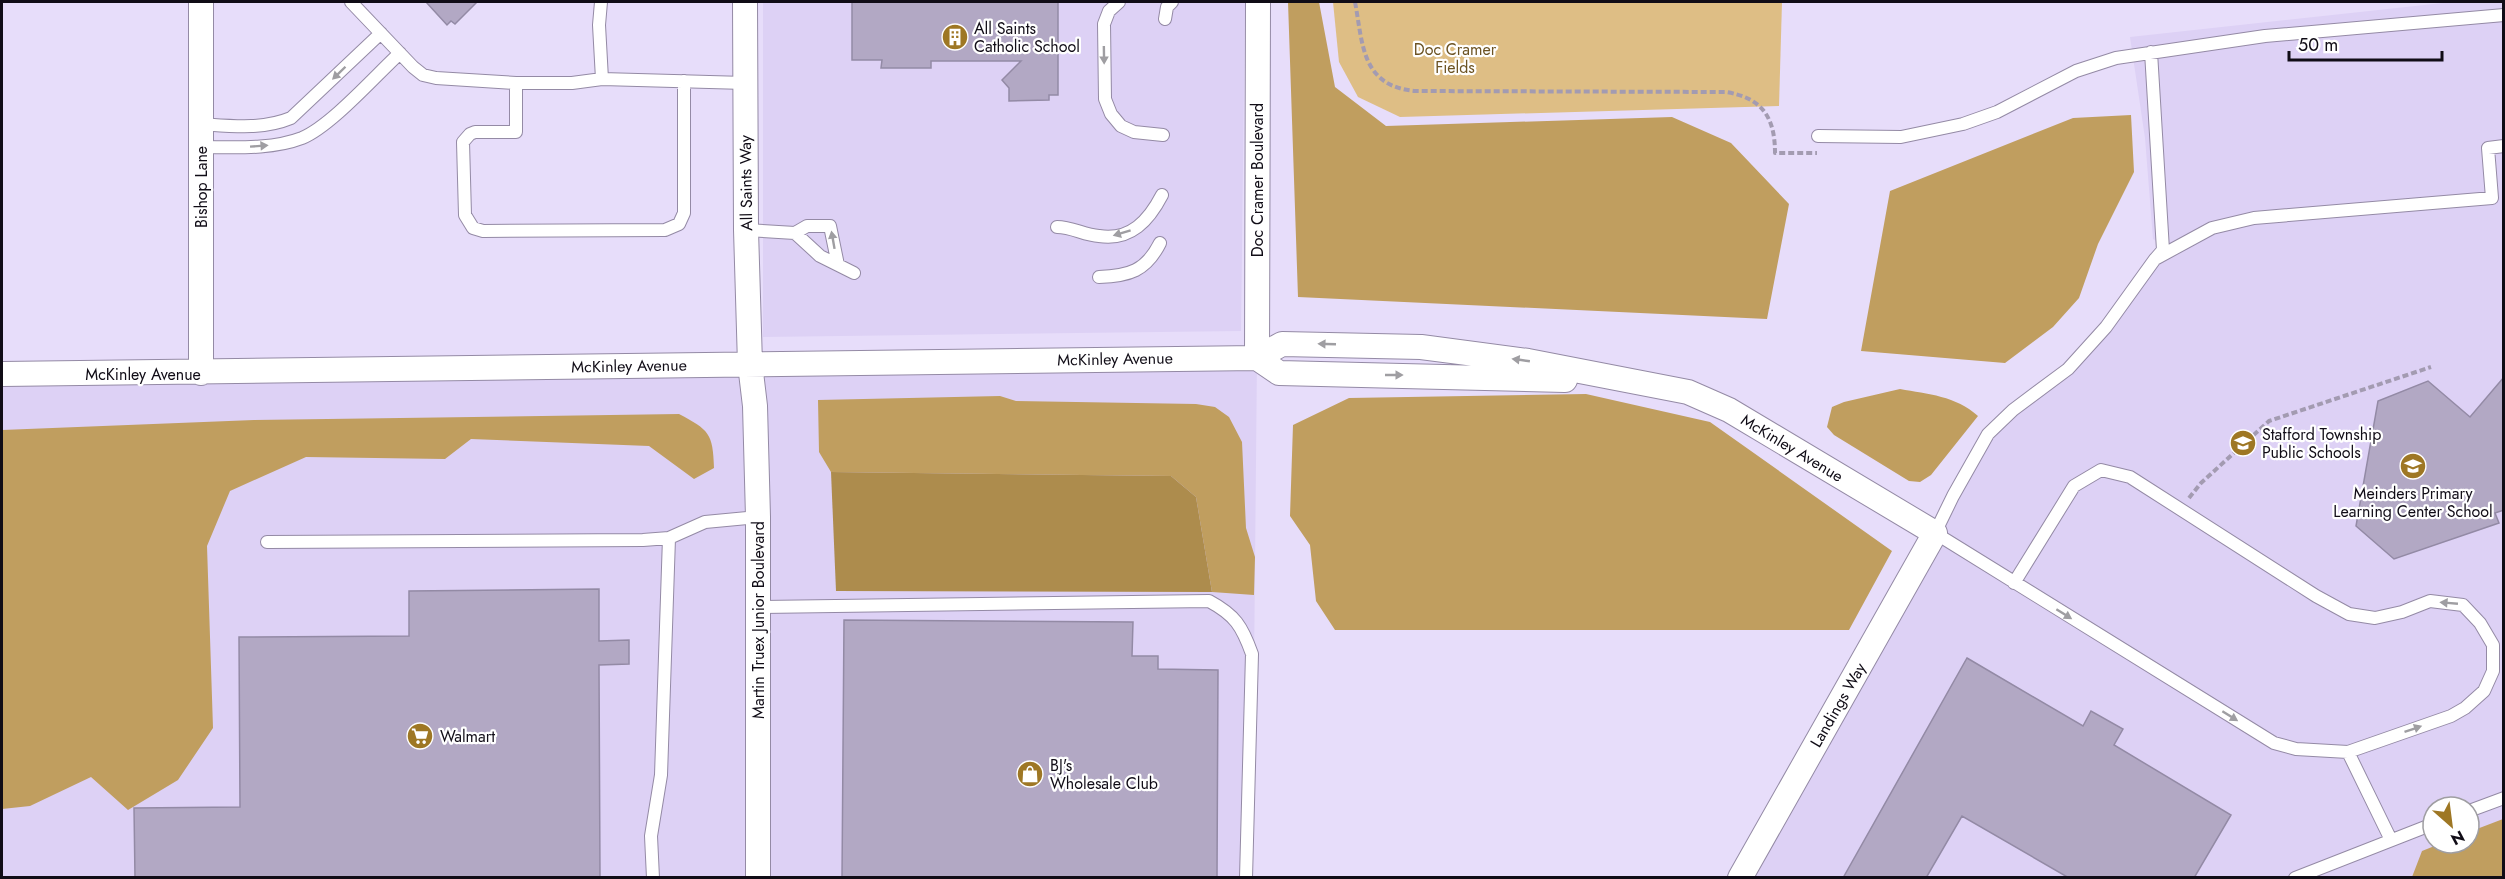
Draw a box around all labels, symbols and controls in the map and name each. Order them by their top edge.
place label: All Saints Catholic School [974,17,1080,58]
building icon: All Saints Catholic School [940,22,970,52]
scale bar [2289,24,2442,62]
text: 50 m [2298,32,2338,58]
park label: Doc Cramer Fields [1414,38,1497,79]
one-way arrow [1099,46,1109,65]
one-way arrow [332,66,346,80]
street label: Doc Cramer Boulevard [1246,103,1269,257]
street label: All Saints Way [734,134,758,231]
one-way arrow [249,141,268,150]
street label: Bishop Lane [190,146,213,228]
one-way arrow [1112,229,1130,238]
one-way arrow [828,230,837,249]
one-way arrow [1317,339,1336,349]
street label: McKinley Avenue [1057,346,1173,372]
street label: McKinley Avenue [571,353,687,379]
one-way arrow [1511,355,1530,364]
street label: McKinley Avenue [85,363,201,386]
one-way arrow [1385,370,1404,380]
street label: McKinley Avenue [1737,408,1847,488]
place label: Stafford Township Public Schools [2262,423,2381,464]
school or university icon: Stafford Township Public Schools [2228,428,2258,458]
school or university icon: Meinders Primary Learning Center School [2398,451,2428,481]
place label: Meinders Primary Learning Center School [2333,482,2493,523]
street label: Martin Truex Junior Boulevard [747,521,770,719]
one-way arrow [2439,598,2458,608]
one-way arrow [2056,608,2072,619]
street label: Landings Way [1804,658,1872,752]
one-way arrow [2222,710,2239,721]
supermarket icon: Walmart [405,721,435,751]
one-way arrow [2404,724,2422,734]
place label: Walmart [440,725,495,748]
place label: BJ's Wholesale Club [1050,754,1158,795]
shop icon: BJ's Wholesale Club [1015,759,1045,789]
north arrow [2421,795,2481,855]
text: N [2447,825,2469,851]

